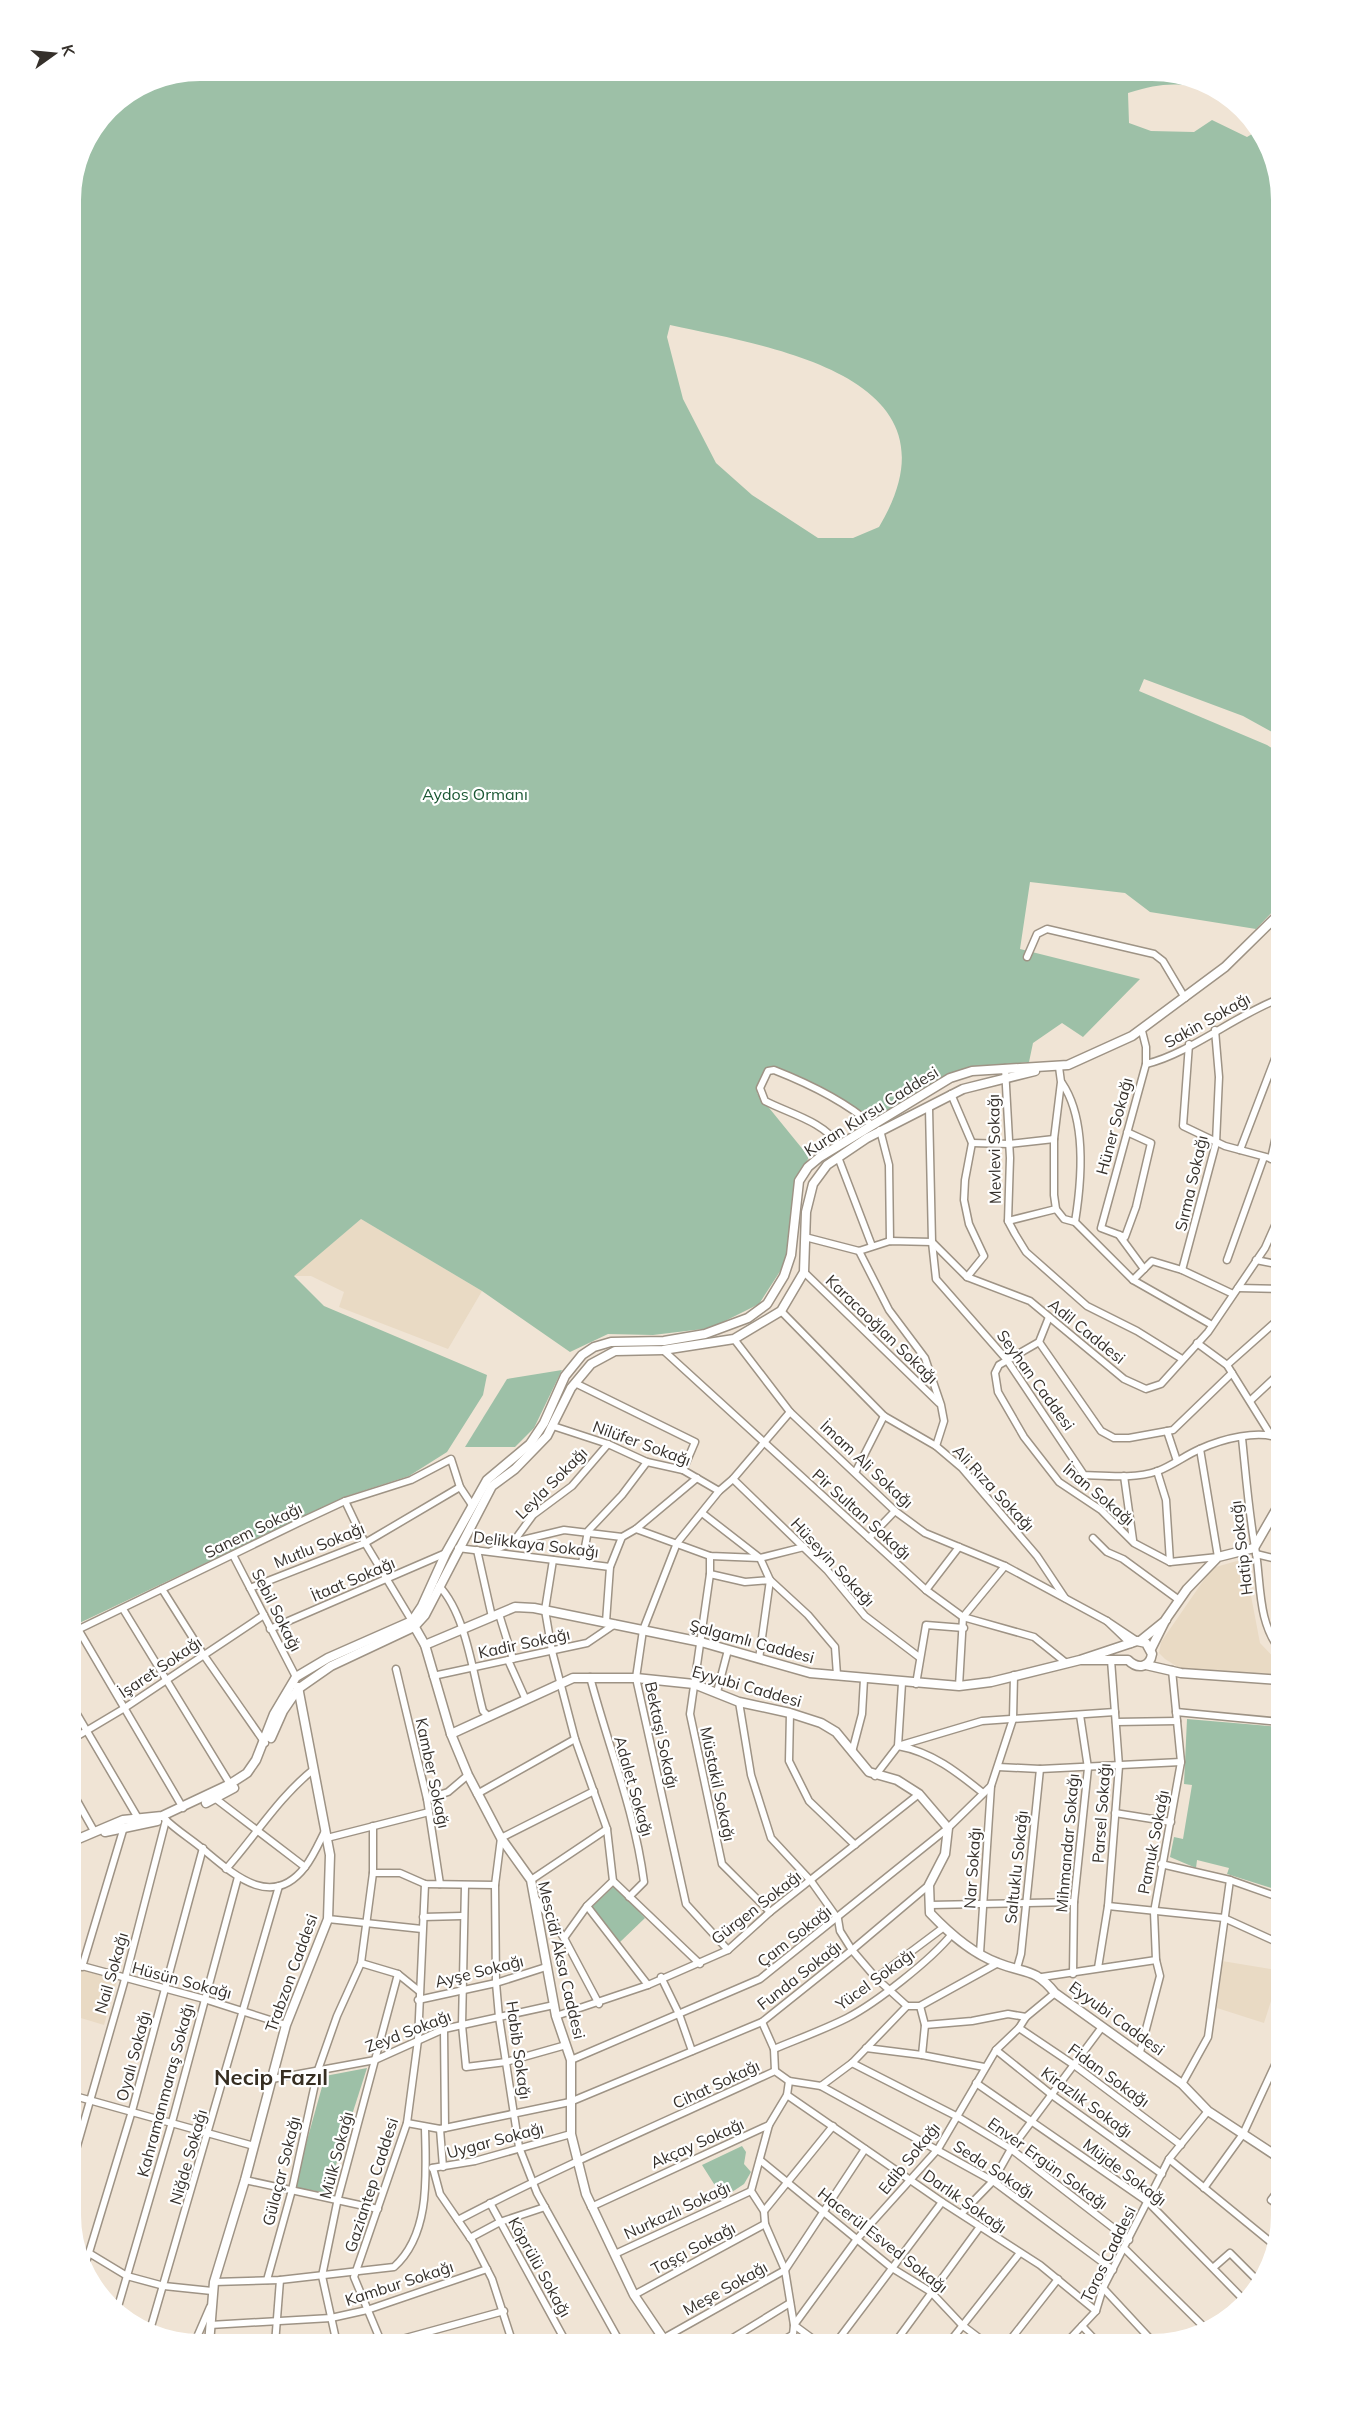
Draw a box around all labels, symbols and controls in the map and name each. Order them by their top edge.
north arrow [24,24,84,84]
text: K [57,42,80,59]
park label: Aydos Ormanı [422,784,528,804]
street label: Sakin Sokağı [1160,988,1254,1052]
street label: Kuran Kursu Caddesi [800,1062,942,1160]
street label: Hüner Sokağı [1091,1075,1137,1177]
street label: Mevlevi Sokağı [983,1094,1005,1204]
street label: Sırma Sokağı [1170,1133,1212,1233]
street label: Karacaoğlan Sokağı [822,1270,942,1388]
street label: Adil Caddesi [1045,1294,1129,1368]
street label: Seyhan Caddesi [993,1326,1079,1434]
street label: Nilüfer Sokağı [590,1416,694,1470]
street label: İmam Ali Sokağı [816,1416,918,1512]
street label: Ali Rıza Sokağı [949,1441,1039,1535]
street label: Leyla Sokağı [511,1443,591,1523]
street label: İnan Sokağı [1059,1458,1139,1530]
street label: Pir Sultan Sokağı [808,1464,916,1564]
street label: Sanem Sokağı [201,1498,305,1562]
street label: Hatip Sokağı [1225,1499,1257,1597]
street label: Hüseyin Sokağı [787,1513,879,1611]
street label: Mutlu Sokağı [271,1518,367,1572]
street label: Delikkaya Sokağı [472,1526,600,1562]
street label: İtaat Sokağı [308,1552,398,1606]
street label: Sebil Sokağı [248,1565,306,1655]
street label: Şalgamlı Caddesi [687,1615,817,1667]
street label: Kadir Sokağı [476,1624,572,1662]
street label: İşaret Sokağı [115,1632,205,1702]
street label: Eyyubi Caddesi [690,1661,804,1711]
street label: Bektaşi Sokağı [641,1680,683,1790]
street label: Kamber Sokağı [412,1716,454,1830]
street label: Müstakil Sokağı [696,1725,740,1843]
street label: Adalet Sokağı [610,1734,658,1838]
street label: Parsel Sokağı [1088,1762,1114,1864]
street label: Mihmandar Sokağı [1051,1773,1083,1913]
street label: Pamuk Sokağı [1133,1788,1173,1896]
street label: Saltuklu Sokağı [1000,1809,1032,1925]
street label: Nar Sokağı [959,1826,985,1910]
street label: Gürgen Sokağı [707,1866,805,1948]
street label: Mescidi Aksa Caddesi [534,1879,590,2041]
street label: Çam Sokağı [753,1901,835,1971]
street label: Trabzon Caddesi [260,1911,322,2035]
street label: Nail Sokağı [90,1930,132,2016]
street label: Funda Sokağı [753,1936,845,2014]
street label: Yücel Sokağı [831,1944,918,2015]
street label: Ayşe Sokağı [433,1950,525,1992]
street label: Hüsün Sokağı [130,1957,234,2003]
street label: Eyyubi Caddesi [1065,1977,1169,2059]
street label: Habib Sokağı [502,1999,536,2101]
street label: Kahramanmaraş Sokağı [132,2001,198,2179]
street label: Zeyd Sokağı [362,2005,454,2057]
street label: Oyalı Sokağı [111,2009,155,2103]
street label: Fidan Sokağı [1064,2039,1154,2111]
street label: Cihat Sokağı [669,2055,763,2113]
street label: Kirazlık Sokağı [1037,2062,1137,2142]
district label: Necip Fazıl [214,2063,328,2091]
street label: Niğde Sokağı [165,2107,211,2207]
street label: Mülk Sokağı [315,2109,357,2201]
street label: Akçay Sokağı [647,2113,747,2173]
street label: Enver Ergün Sokağı [984,2113,1112,2213]
street label: Gülaçar Sokağı [258,2114,304,2228]
street label: Gaziantep Caddesi [340,2115,402,2255]
street label: Uygar Sokağı [444,2117,546,2163]
street label: Edib Sokağı [874,2118,944,2198]
street label: Müjde Sokağı [1079,2134,1171,2210]
street label: Seda Sokağı [950,2135,1038,2203]
street label: Darlık Sokağı [919,2165,1011,2237]
street label: Nurkazlı Sokağı [621,2177,733,2243]
street label: Hacerül Esved Sokağı [814,2183,952,2297]
street label: Toros Caddesi [1076,2203,1140,2305]
street label: Köprülü Sokağı [504,2213,576,2321]
street label: Taşçı Sokağı [648,2218,738,2278]
street label: Kambur Sokağı [342,2256,456,2310]
street label: Meşe Sokağı [679,2257,771,2319]

